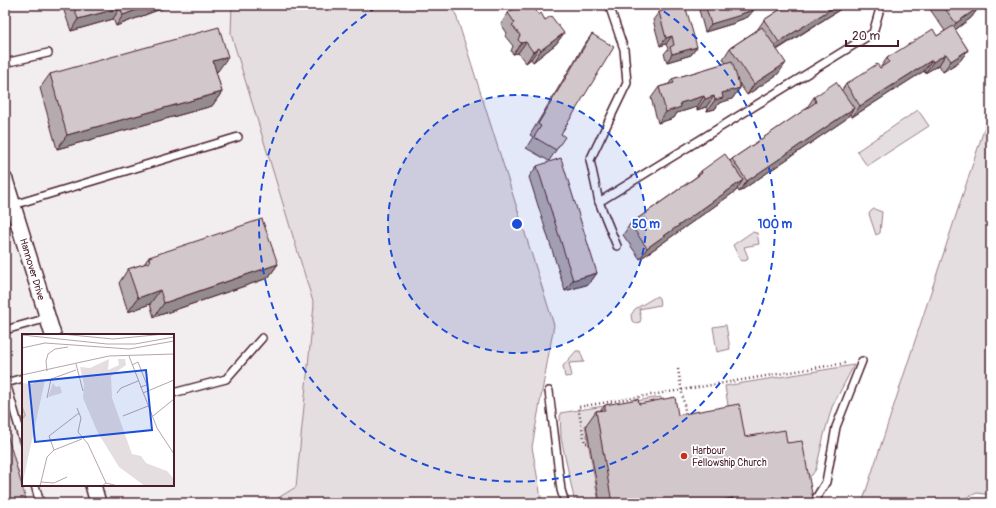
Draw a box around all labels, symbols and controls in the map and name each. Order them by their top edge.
scale bar [846,22,898,48]
text: 20 m [852,29,881,44]
centre of rings [510,217,524,231]
text: 50 m [632,217,660,232]
text: 100 m [758,217,793,232]
street label: Hannover Drive [17,237,47,302]
inset map [22,334,174,486]
place label: Harbour Fellowship Church [692,445,767,469]
marker: Harbour Fellowship Church [679,451,689,461]

